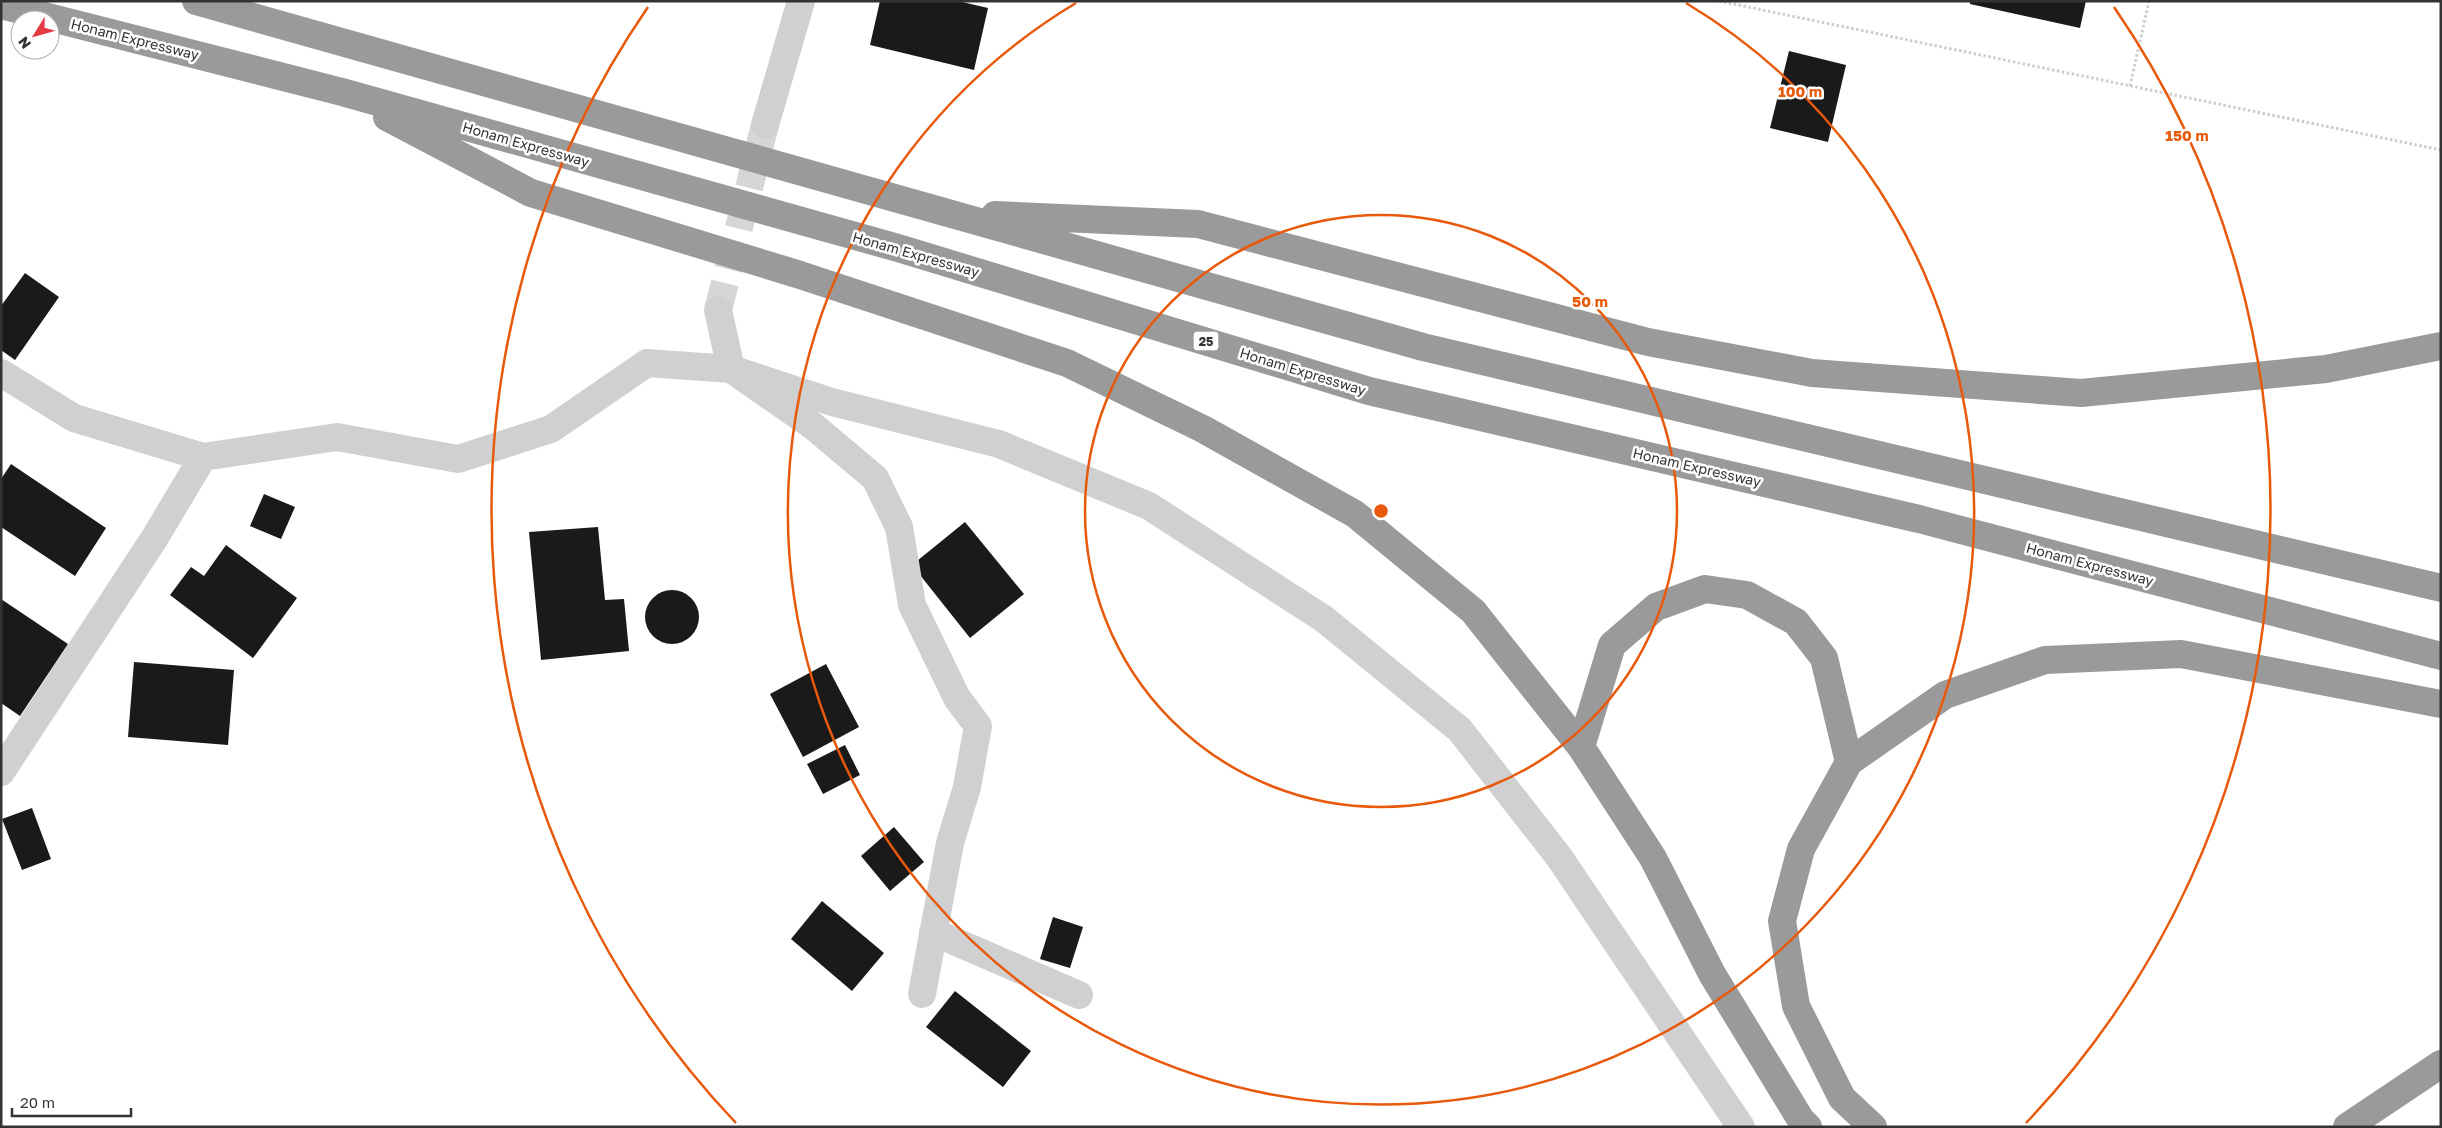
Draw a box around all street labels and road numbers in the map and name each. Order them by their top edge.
street label: Honam Expressway [69,15,201,63]
street label: Honam Expressway [461,118,592,170]
street label: Honam Expressway [851,228,982,280]
road number: 25 [1194,332,1218,351]
street label: Honam Expressway [1238,344,1368,398]
street label: Honam Expressway [1631,444,1763,490]
street label: Honam Expressway [2024,539,2156,589]

